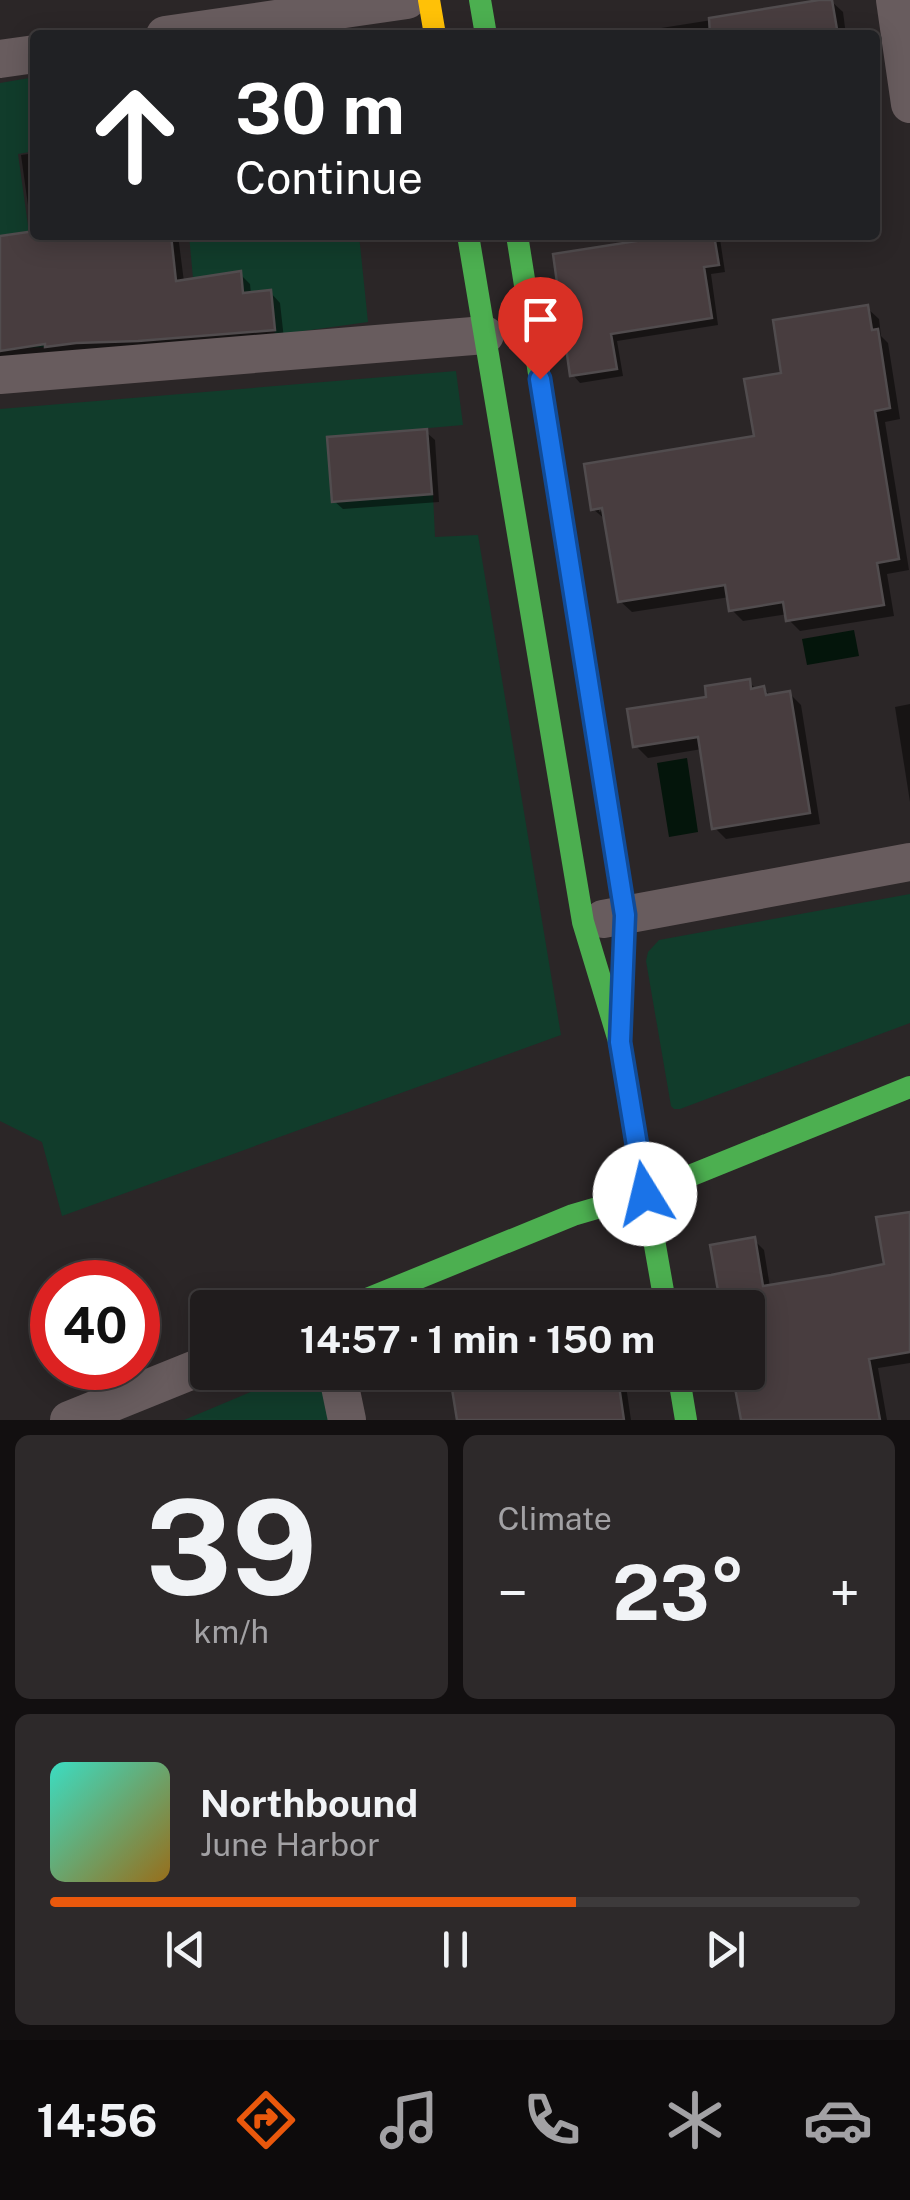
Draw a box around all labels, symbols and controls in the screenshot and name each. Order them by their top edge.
text: 30 m [235,67,405,150]
icon: ahead [70,70,200,200]
text: Continue [235,151,423,204]
pin [498,277,583,380]
icon: arrive [513,292,568,347]
position arrow [593,1142,697,1246]
speed limit sign: 40 [30,1260,160,1390]
text: 14:57 · 1 min · 150 m [300,1317,655,1362]
text: 39 [145,1472,317,1624]
text: Climate [498,1500,612,1537]
text: 23° [612,1549,745,1637]
text: − [498,1561,528,1625]
text: + [830,1561,860,1625]
text: km/h [194,1613,269,1650]
text: Northbound [200,1781,418,1826]
text: June Harbor [200,1826,380,1863]
icon: previous [158,1922,213,1977]
icon: pause [428,1922,483,1977]
icon: next [698,1922,753,1977]
icon: directions [231,2085,301,2155]
icon: music [374,2085,444,2155]
icon: phone [517,2085,587,2155]
icon: climate [660,2085,730,2155]
icon: car [803,2085,873,2155]
text: 14:56 [37,2094,158,2147]

